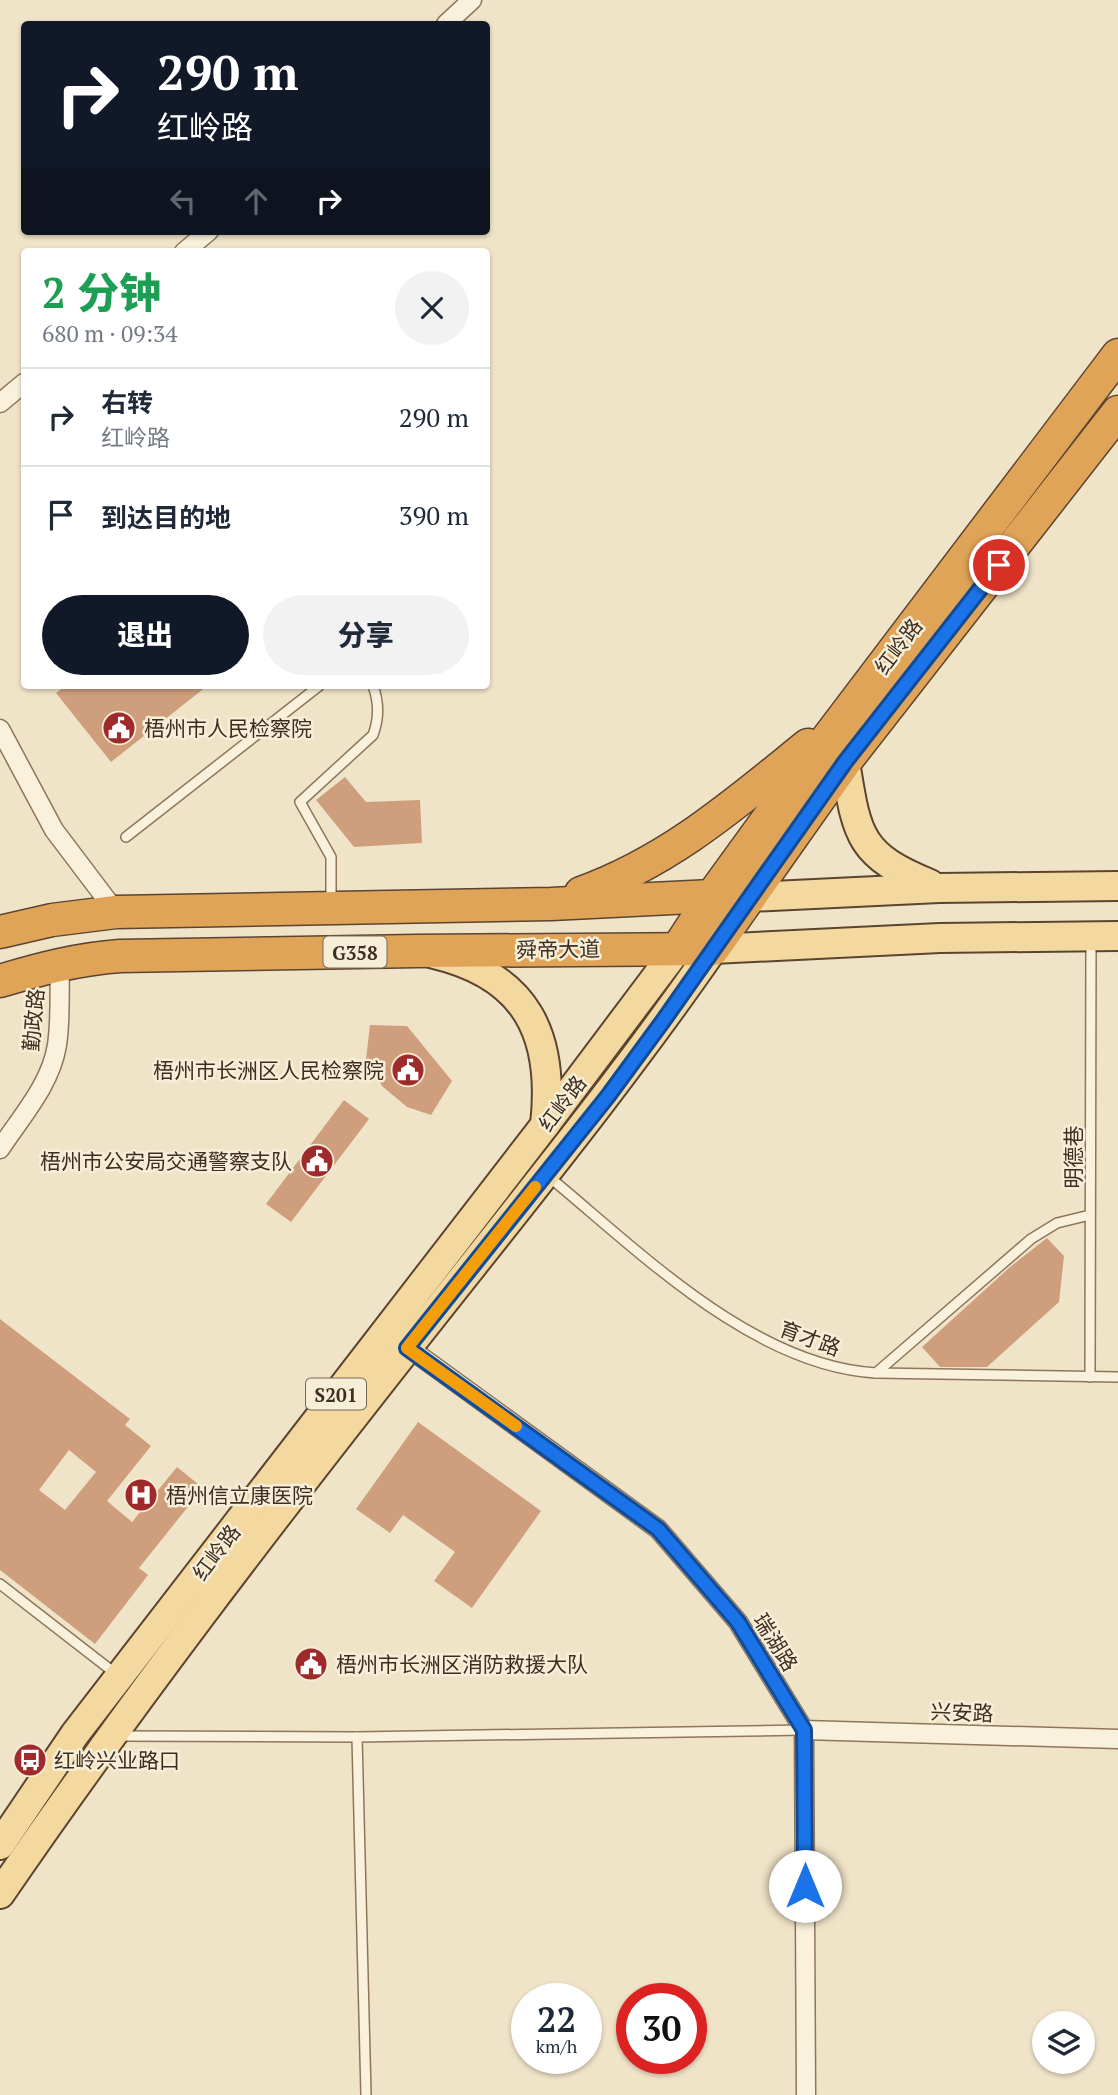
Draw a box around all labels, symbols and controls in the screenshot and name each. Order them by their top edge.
text: 290 m [157,39,299,104]
icon: right [42,49,133,140]
text: 红岭路 [157,106,253,148]
icon: left [164,182,202,220]
icon: ahead [237,182,275,220]
icon: right [310,182,348,220]
text: 2 分钟 [42,264,161,320]
button: close [395,271,469,345]
text: 680 m · 09:34 [42,318,177,349]
text: 右转 [101,385,153,419]
icon: right [42,398,80,436]
text: 290 m [399,400,469,434]
text: 红岭路 [101,422,170,453]
icon: arrive [42,496,80,534]
text: 390 m [399,498,469,532]
text: 到达目的地 [101,500,231,534]
pin [969,535,1029,595]
icon: arrive [980,546,1018,584]
button: 退出 [42,595,249,675]
button: 分享 [263,595,469,675]
street label: 红岭路 [868,612,928,680]
public building icon: 梧州市人民检察院 [100,709,138,747]
place label: 梧州市人民检察院 [144,714,312,742]
street label: 舜帝大道 [516,934,600,964]
road number: G358 [324,936,386,968]
street label: 勤政路 [16,987,50,1053]
public building icon: 梧州市长洲区人民检察院 [389,1051,427,1089]
place label: 梧州市长洲区人民检察院 [153,1056,384,1084]
street label: 红岭路 [532,1069,592,1137]
street label: 明德巷 [1059,1126,1087,1189]
public building icon: 梧州市公安局交通警察支队 [298,1142,336,1180]
place label: 梧州市公安局交通警察支队 [40,1147,292,1175]
street label: 育才路 [776,1314,844,1362]
road number: S201 [306,1378,366,1410]
hospital icon: 梧州信立康医院 [122,1476,160,1514]
place label: 梧州信立康医院 [166,1481,313,1509]
street label: 红岭路 [186,1518,246,1586]
street label: 瑞湖路 [747,1608,805,1676]
public building icon: 梧州市长洲区消防救援大队 [292,1645,330,1683]
place label: 梧州市长洲区消防救援大队 [336,1650,588,1678]
street label: 兴安路 [930,1697,994,1727]
bus stop icon: 红岭兴业路口 [11,1741,49,1779]
place label: 红岭兴业路口 [54,1746,180,1774]
position arrow [768,1849,842,1923]
speed limit sign: 30 [616,1983,707,2074]
text: 22 [537,1996,576,2042]
map controls [1032,2011,1095,2074]
button: layers [1032,2011,1095,2074]
text: km/h [536,2034,577,2058]

